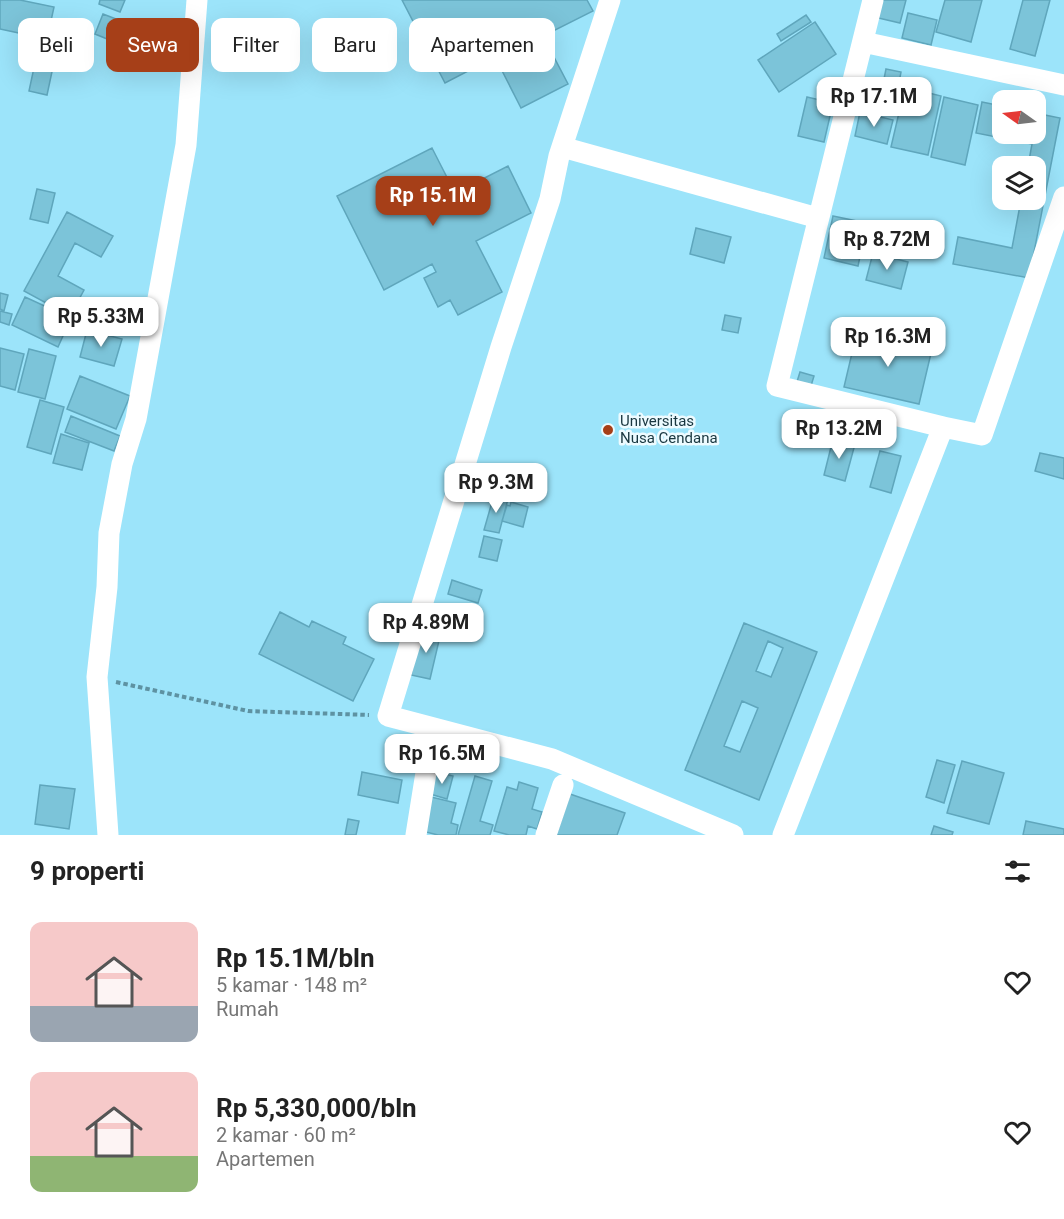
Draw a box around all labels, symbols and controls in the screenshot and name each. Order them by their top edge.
chip: Beli [18,18,94,72]
chip: Sewa [106,18,199,72]
chip: Filter [211,18,300,72]
chip: Baru [312,18,397,72]
chip: Apartemen [409,18,555,72]
pin: Rp 17.1M [812,77,936,128]
text: Rp 17.1M [831,84,917,108]
north arrow [992,90,1046,144]
map controls [992,90,1046,210]
button: layers [992,156,1046,210]
pin: Rp 15.1M [371,176,495,227]
text: Rp 15.1M [390,183,476,207]
pin: Rp 8.72M [825,220,949,271]
text: Rp 8.72M [844,227,930,251]
pin: Rp 5.33M [39,297,163,348]
text: Rp 5.33M [58,304,144,328]
pin: Rp 16.3M [826,317,950,368]
text: Rp 16.3M [845,324,931,348]
pin: Rp 13.2M [777,409,901,460]
place label: Universitas Nusa Cendana [620,412,718,447]
text: Rp 13.2M [796,416,882,440]
marker: Universitas Nusa Cendana [601,423,615,437]
pin: Rp 9.3M [441,463,551,514]
text: Rp 9.3M [458,470,534,494]
pin: Rp 4.89M [364,603,488,654]
text: Rp 4.89M [383,610,469,634]
pin: Rp 16.5M [380,734,504,785]
text: Rp 16.5M [399,741,485,765]
icon: filters [1001,855,1034,888]
text: 9 properti [30,856,144,886]
text: Rp 15.1M/bln [216,943,375,973]
icon: home [78,946,150,1018]
icon: heart [1001,966,1034,999]
text: 5 kamar · 148 m² [216,973,367,997]
text: Rumah [216,997,279,1021]
text: Rp 5,330,000/bln [216,1093,417,1123]
icon: home [78,1096,150,1168]
icon: heart [1001,1116,1034,1149]
text: 2 kamar · 60 m² [216,1123,356,1147]
text: Apartemen [216,1147,315,1171]

